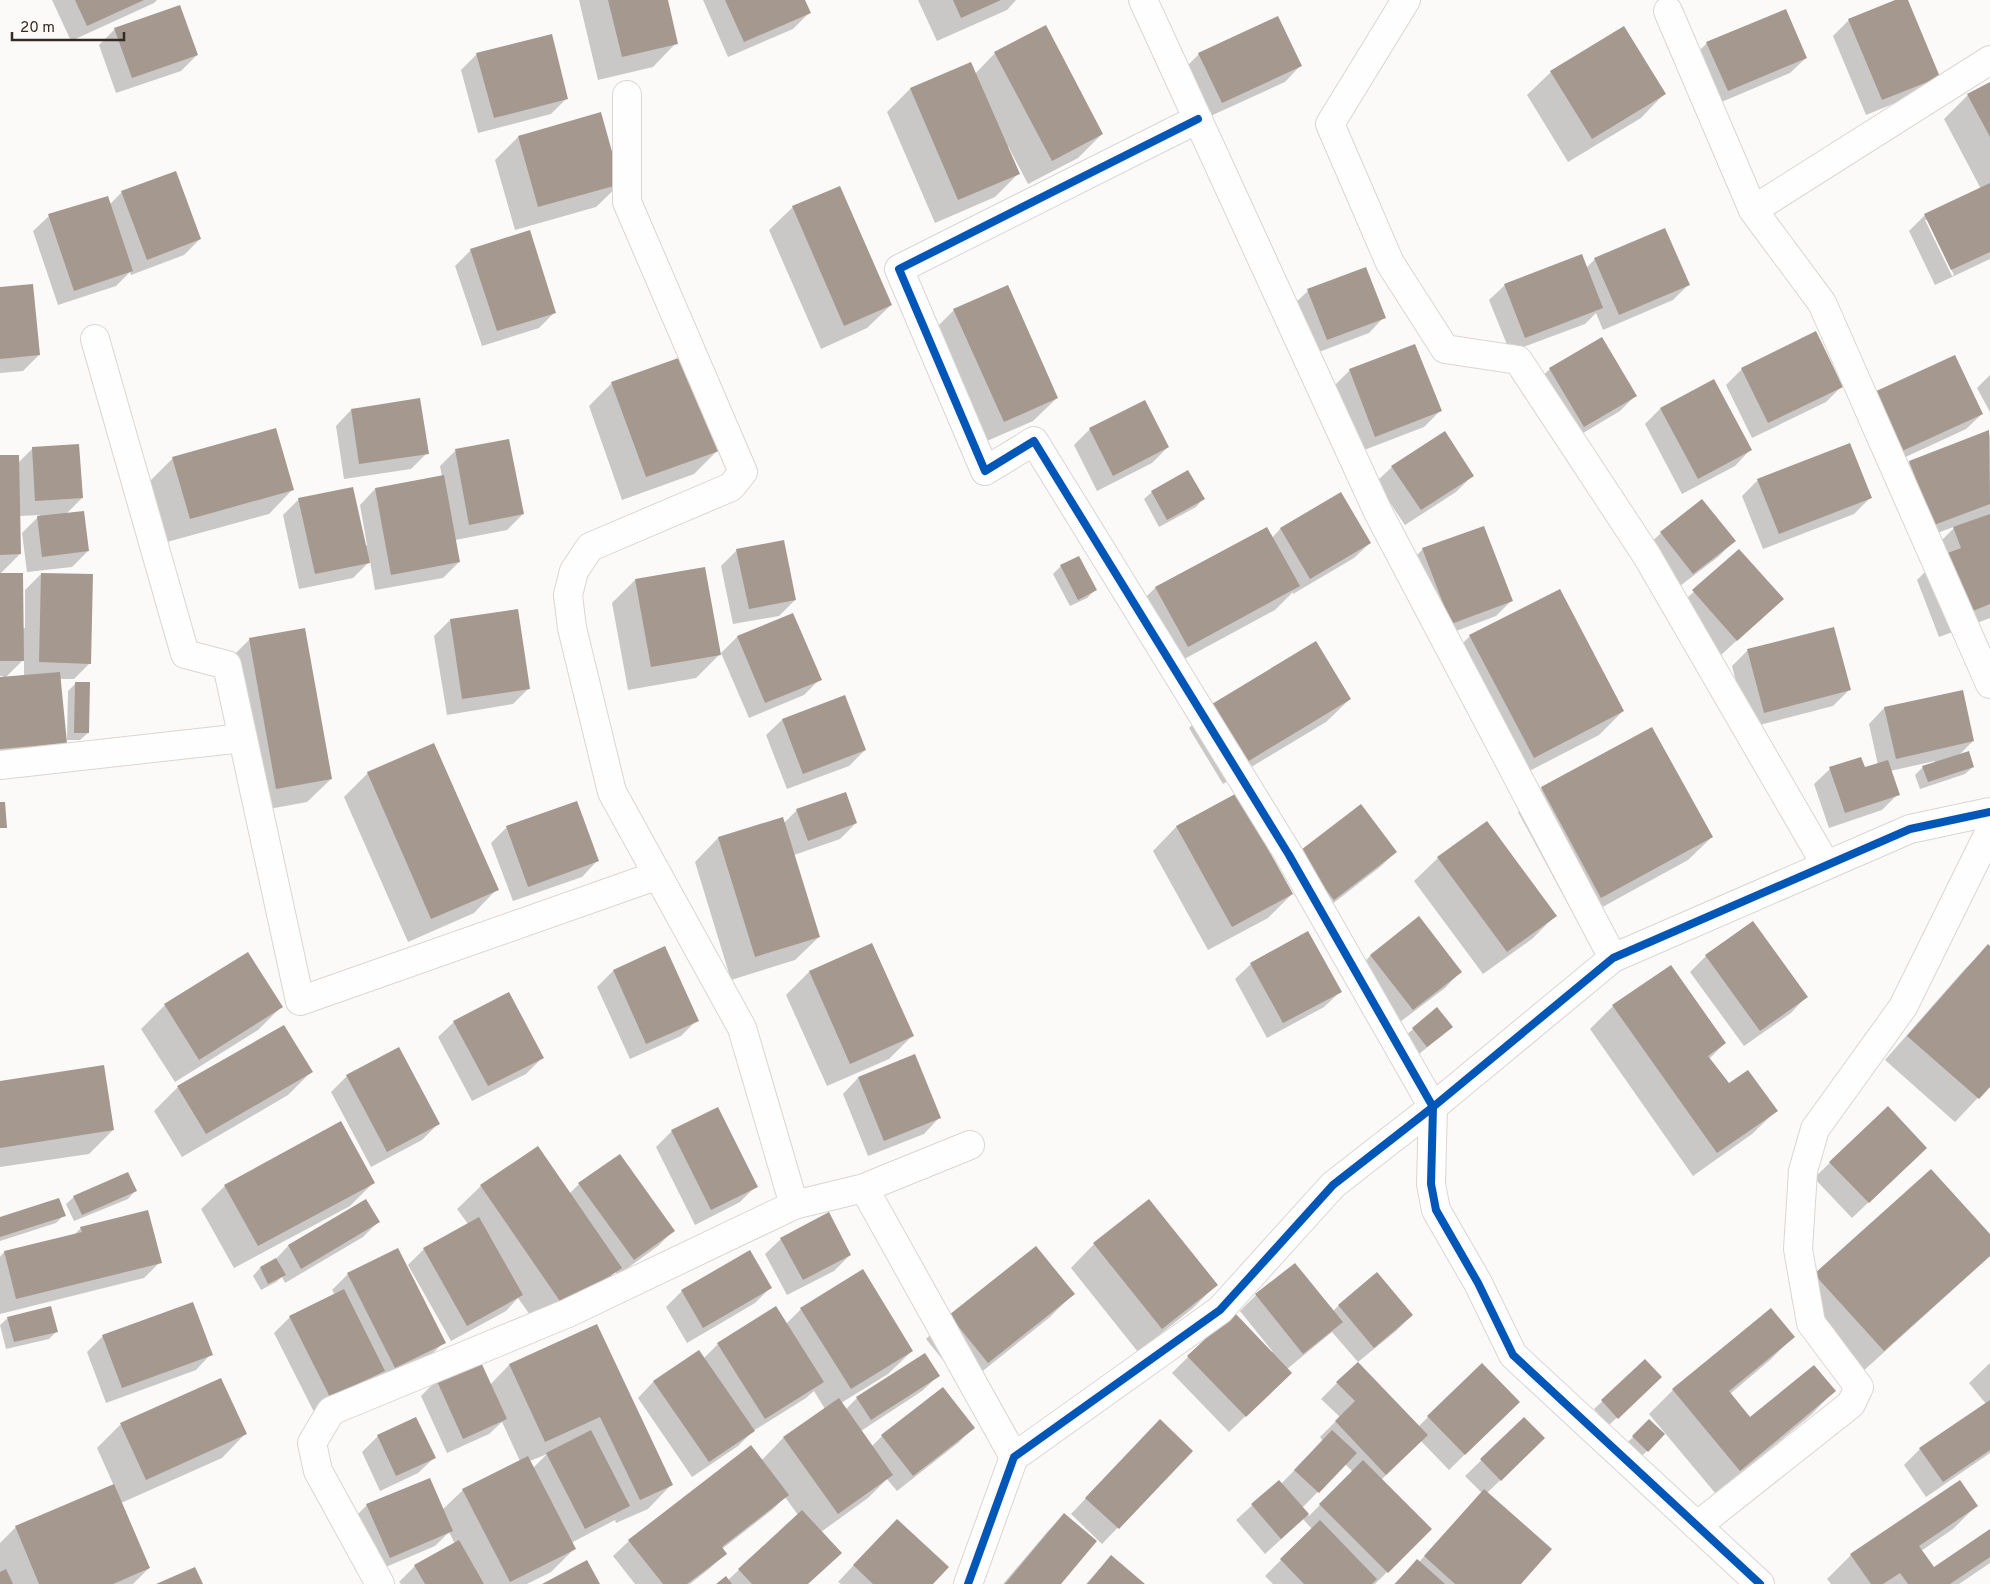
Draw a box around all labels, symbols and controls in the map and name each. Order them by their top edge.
scale bar [12,10,125,42]
text: 20 m [20,19,55,38]

